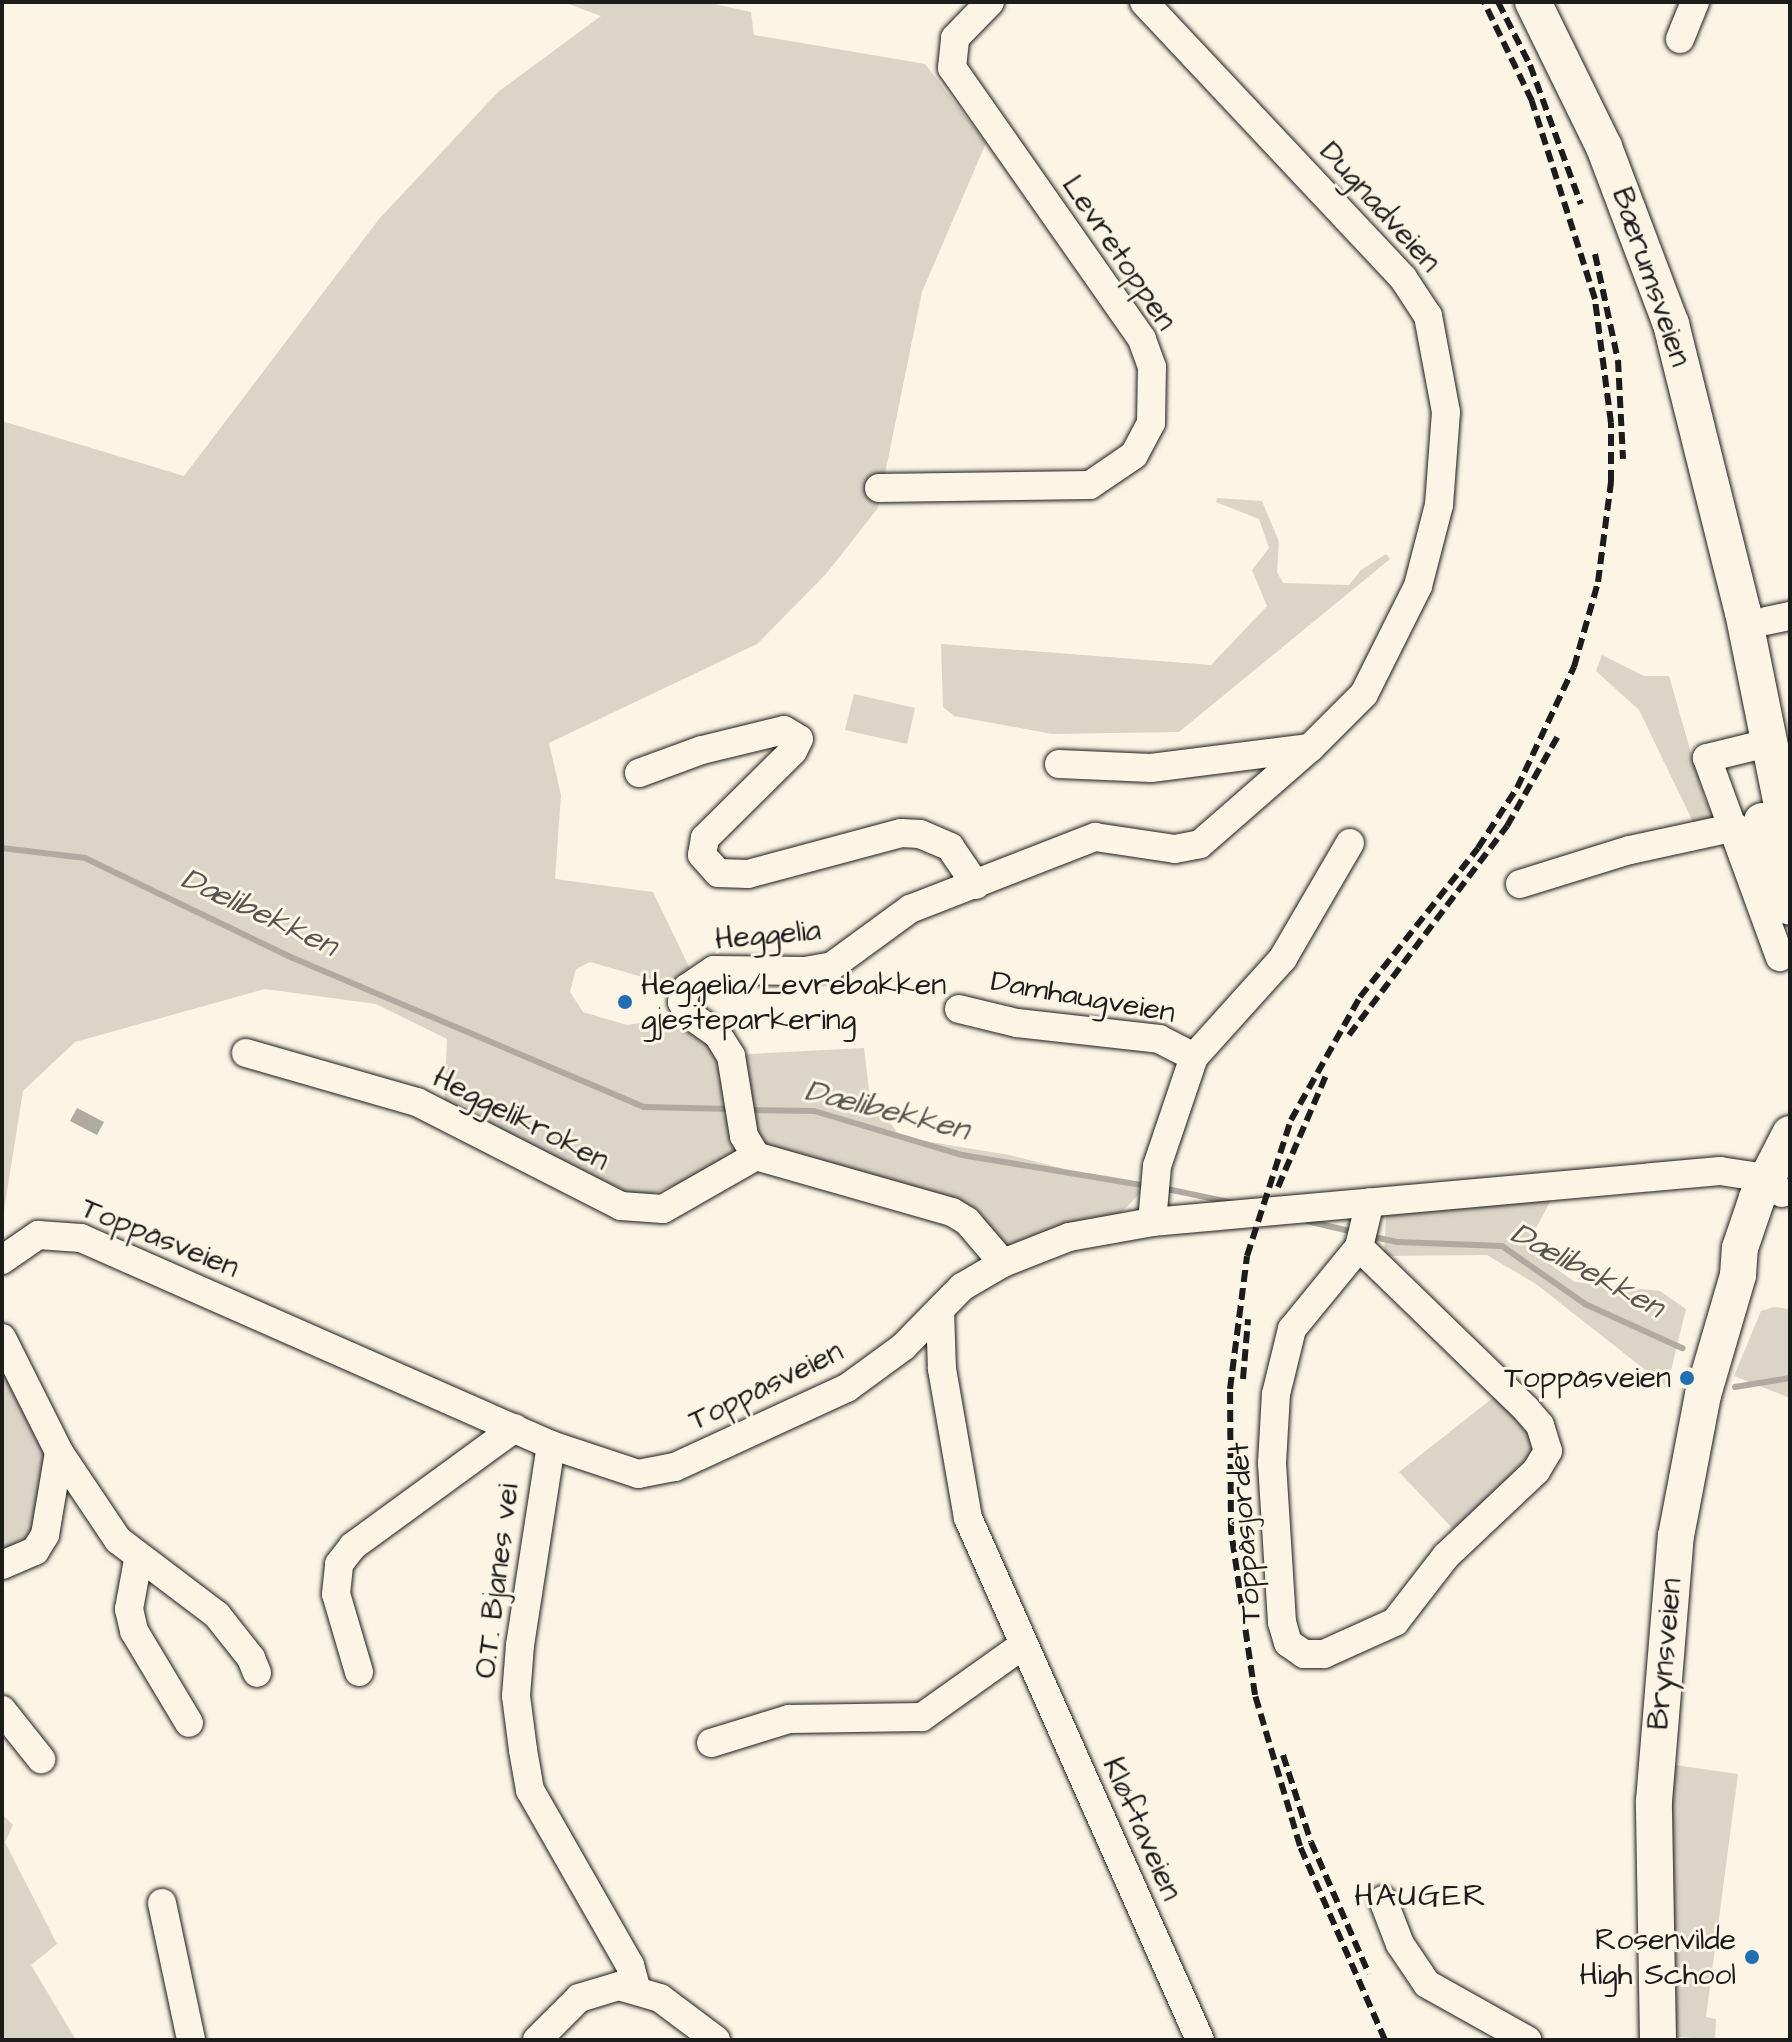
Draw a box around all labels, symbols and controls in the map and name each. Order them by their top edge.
street label: Dugnadveien [1312,134,1448,280]
street label: Levretoppen [1054,169,1184,337]
street label: Bærumsveien [1604,183,1698,371]
water label: Dælibekken [175,860,343,966]
street label: Heggelia [714,912,822,958]
street label: Damhaugveien [988,963,1178,1031]
place label: Heggelia/Levrebakken gjesteparkering [641,967,946,1038]
marker: Heggelia/Levrebakken gjesteparkering [616,993,634,1011]
street label: Heggelikroken [427,1059,615,1179]
water label: Dælibekken [801,1072,973,1150]
street label: Toppåsveien [76,1190,244,1286]
water label: Dælibekken [1504,1215,1670,1327]
street label: Toppåsveien [683,1333,849,1439]
place label: Toppåsveien [1504,1360,1671,1396]
marker: Toppåsveien [1678,1369,1696,1387]
street label: Toppåsjordet [1221,1441,1269,1625]
street label: O.T. Bjanes vei [467,1482,527,1680]
street label: Brynsveien [1640,1577,1690,1731]
street label: Kløftaveien [1095,1752,1189,1906]
district label: HAUGER [1354,1877,1488,1915]
place label: Rosenvilde High School [1579,1922,1736,1992]
marker: Rosenvilde High School [1743,1948,1761,1966]

